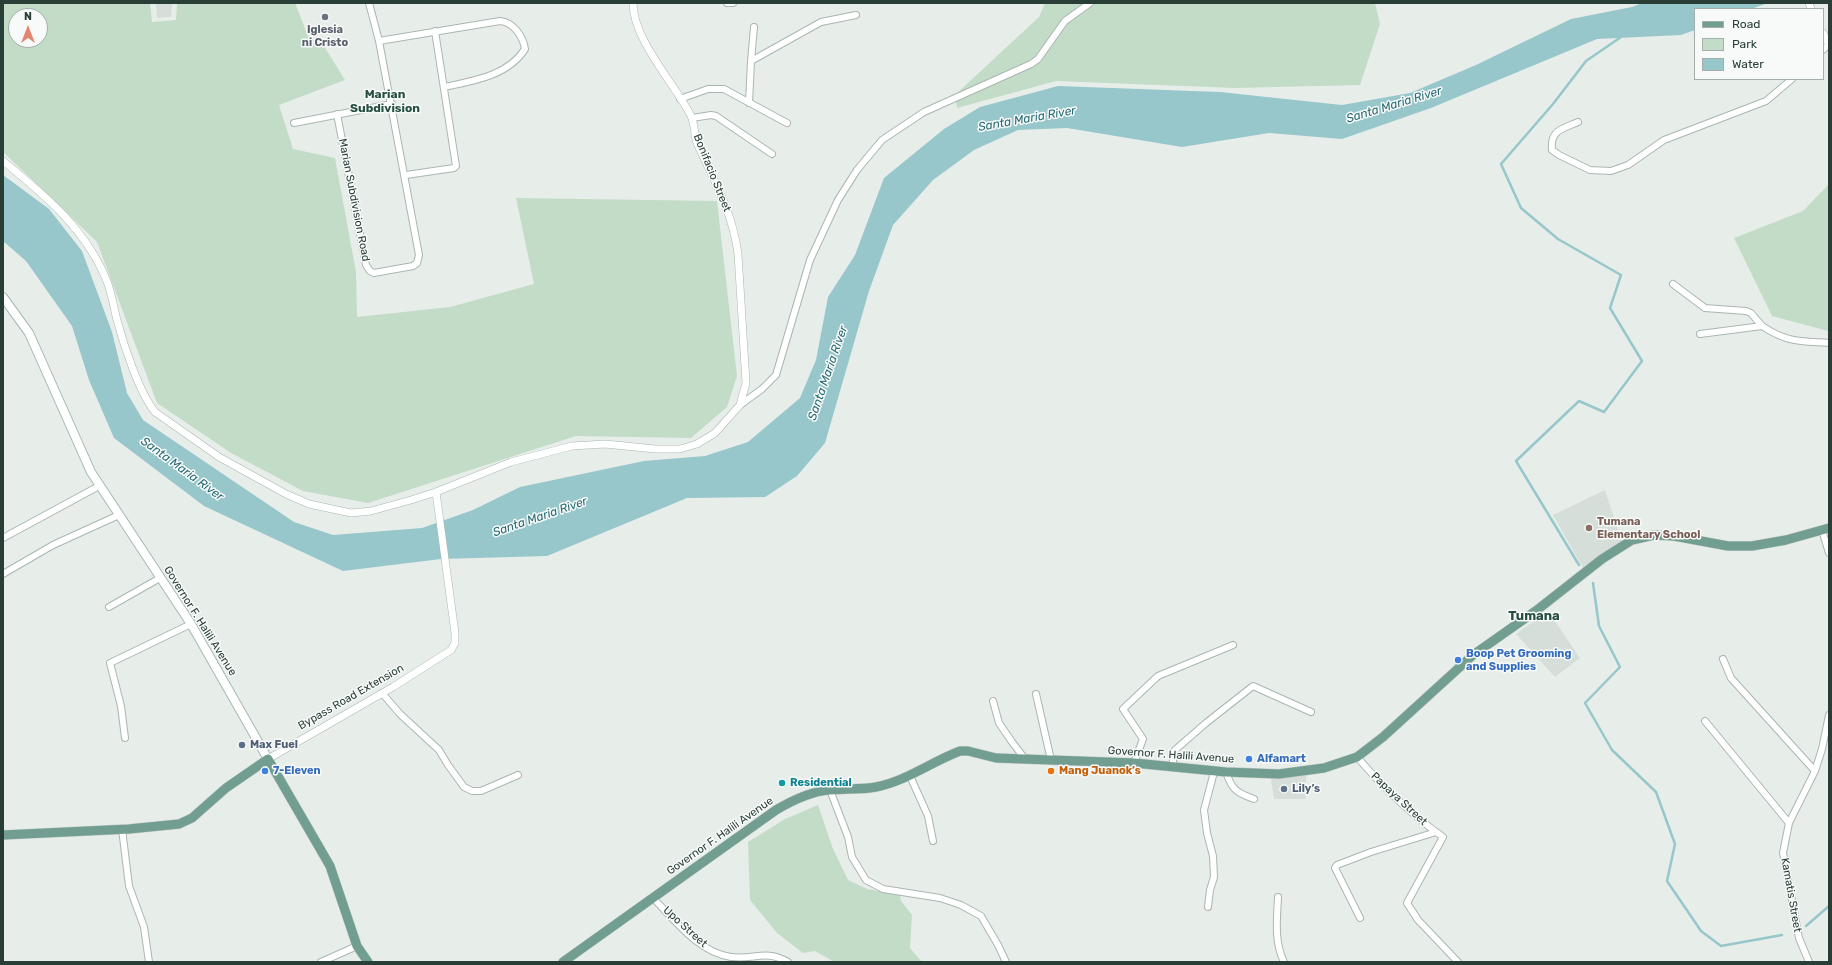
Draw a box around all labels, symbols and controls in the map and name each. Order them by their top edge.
north arrow [8,8,48,48]
legend [1694,8,1824,80]
text: N [24,10,32,23]
marker: Iglesia ni Cristo [320,12,330,22]
text: Road [1732,17,1760,31]
place label: Iglesia ni Cristo [302,23,348,49]
text: Park [1732,37,1757,51]
text: Water [1732,57,1764,71]
water label: Santa Maria River [1345,84,1443,126]
district label: Marian Subdivision [350,88,420,116]
water label: Santa Maria River [977,103,1077,135]
street label: Bonifacio Street [690,132,734,214]
street label: Marian Subdivision Road [336,137,372,263]
water label: Santa Maria River [805,324,851,422]
water label: Santa Maria River [138,434,226,504]
water label: Santa Maria River [491,494,589,540]
place label: Tumana Elementary School [1597,515,1700,541]
marker: Tumana Elementary School [1584,523,1594,533]
street label: Governor F. Halili Avenue [161,564,239,678]
district label: Tumana [1508,608,1560,624]
place label: Boop Pet Grooming and Supplies [1466,647,1571,673]
marker: Boop Pet Grooming and Supplies [1453,655,1463,665]
street label: Bypass Road Extension [296,661,406,733]
place label: Max Fuel [250,738,298,752]
marker: Max Fuel [237,740,247,750]
street label: Governor F. Halili Avenue [1107,744,1235,766]
place label: Alfamart [1257,752,1306,766]
marker: Alfamart [1244,754,1254,764]
place label: 7-Eleven [273,764,321,778]
place label: Mang Juanok’s [1059,764,1141,778]
marker: 7-Eleven [260,766,270,776]
marker: Mang Juanok’s [1046,766,1056,776]
street label: Papaya Street [1368,770,1430,828]
place label: Residential [790,776,852,790]
marker: Residential [777,778,787,788]
place label: Lily’s [1292,782,1320,796]
marker: Lily’s [1279,784,1289,794]
street label: Governor F. Halili Avenue [664,794,776,878]
street label: Kamatis Street [1778,857,1804,933]
street label: Upo Street [660,904,710,950]

